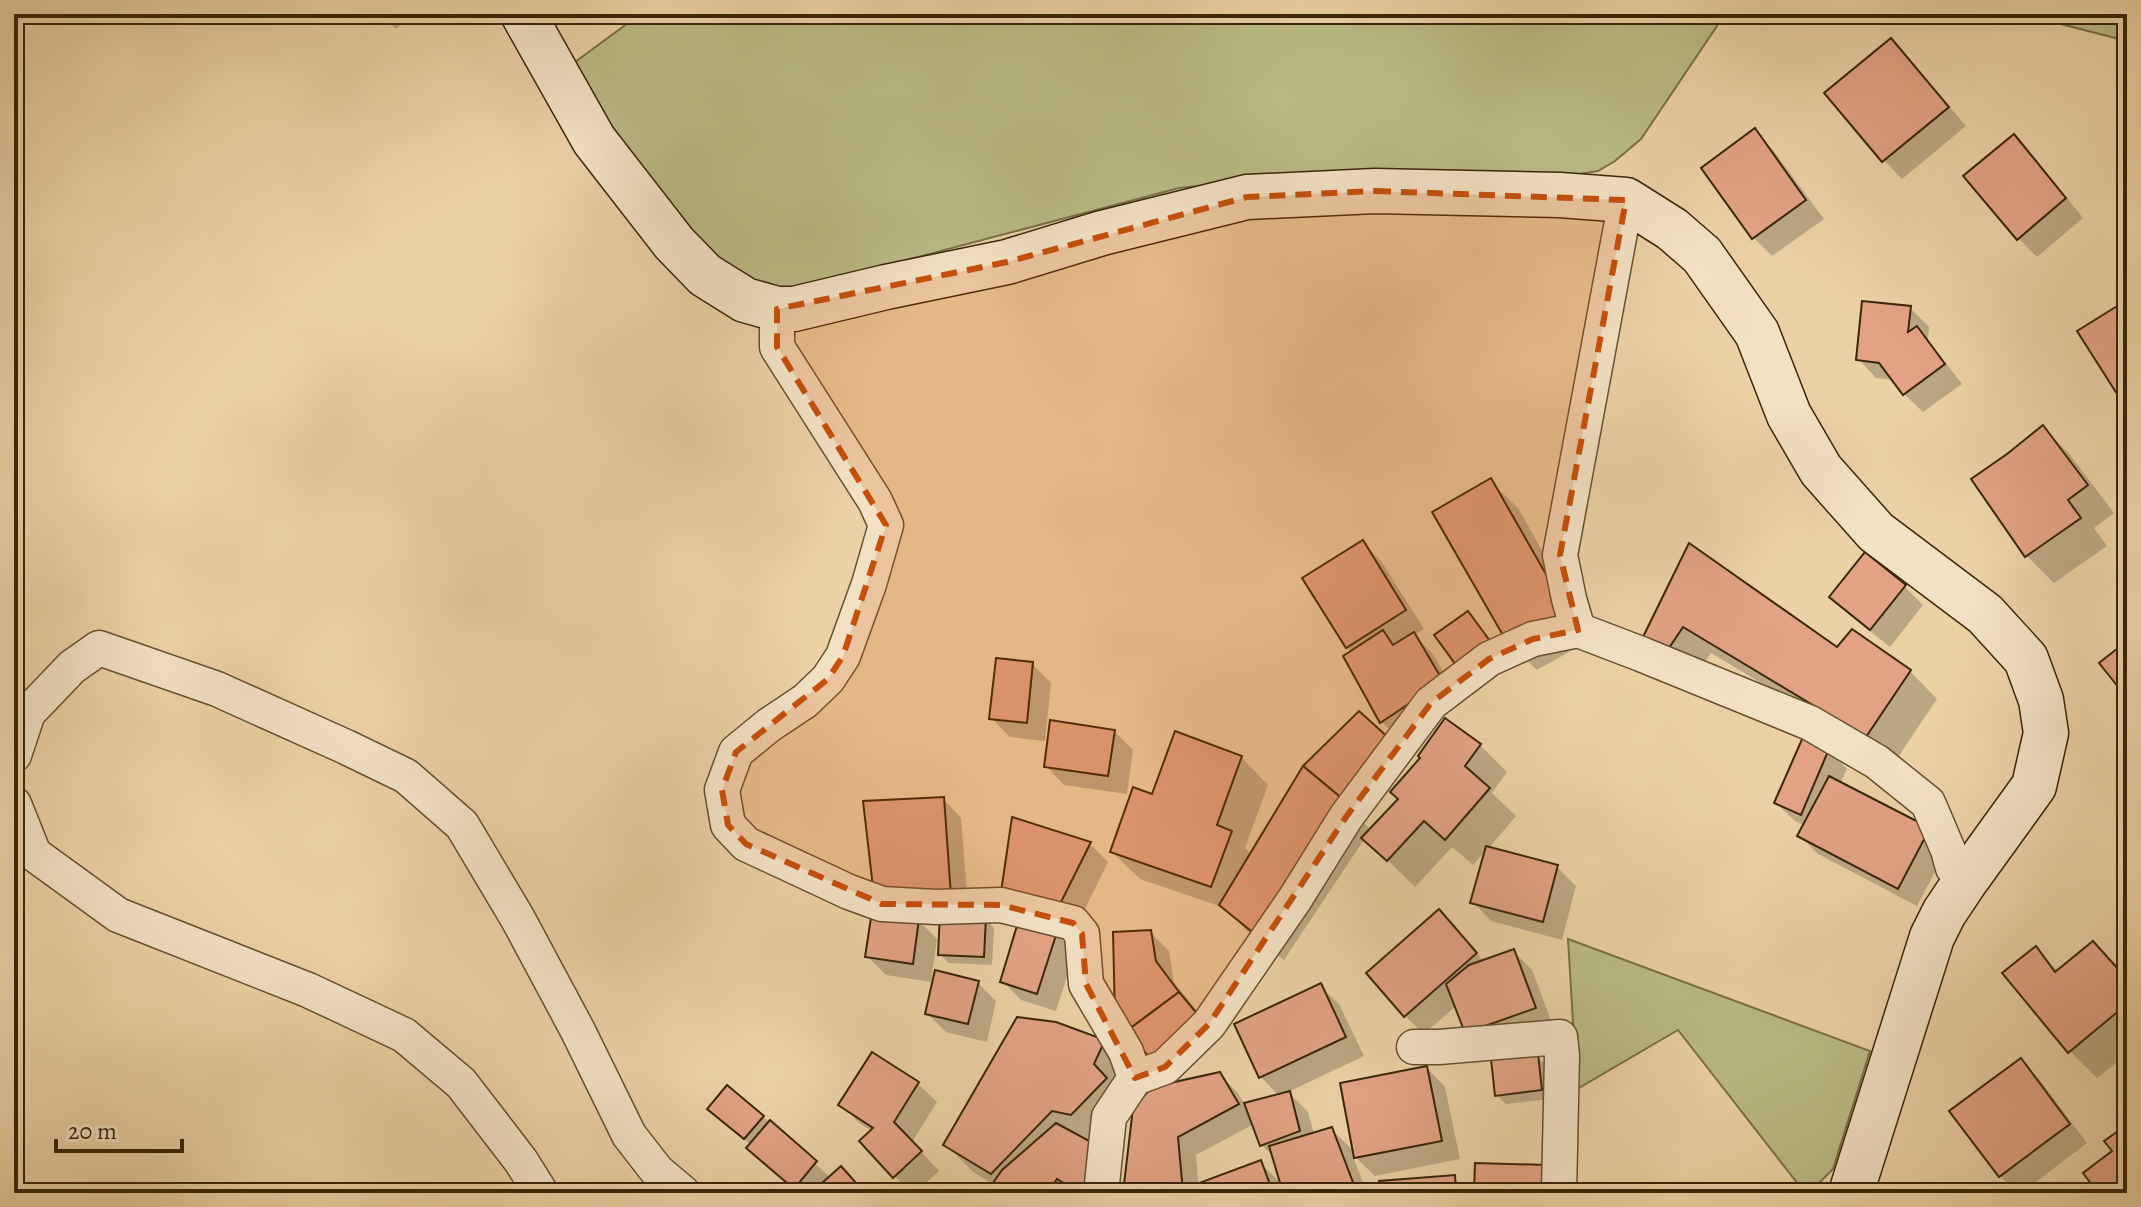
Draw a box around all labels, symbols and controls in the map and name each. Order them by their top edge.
scale bar [56,1103,182,1153]
text: 20 m [68,1115,117,1147]

